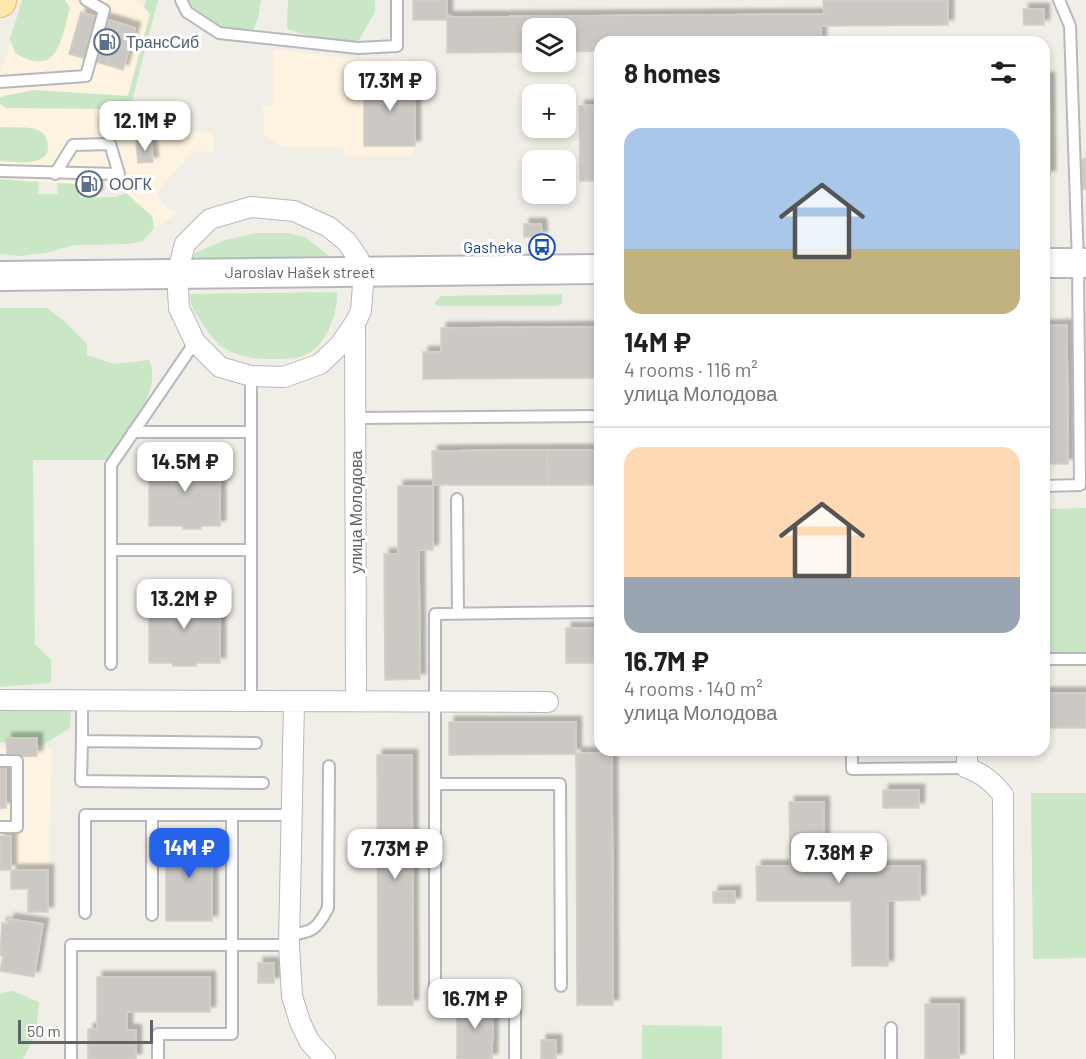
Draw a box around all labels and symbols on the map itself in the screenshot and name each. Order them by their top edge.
fuel station icon: ТрансСиб [92,27,122,57]
place label: ТрансСиб [126,32,199,51]
pin: 17.3M ₽ [335,61,445,112]
pin: 12.1M ₽ [90,101,200,152]
fuel station icon: ООГК [74,169,104,199]
place label: ООГК [109,174,153,193]
bus stop icon: Gasheka [527,232,557,262]
place label: Gasheka [463,237,522,256]
street label: Jaroslav Hašek street [225,262,375,281]
pin: 14.5M ₽ [130,442,240,493]
street label: улица Молодова [346,451,365,573]
pin: 13.2M ₽ [129,579,239,630]
pin: 14M ₽ [147,828,231,879]
pin: 7.73M ₽ [340,829,450,880]
pin: 7.38M ₽ [784,833,894,884]
pin: 16.7M ₽ [420,979,530,1030]
scale bar [18,1017,153,1044]

